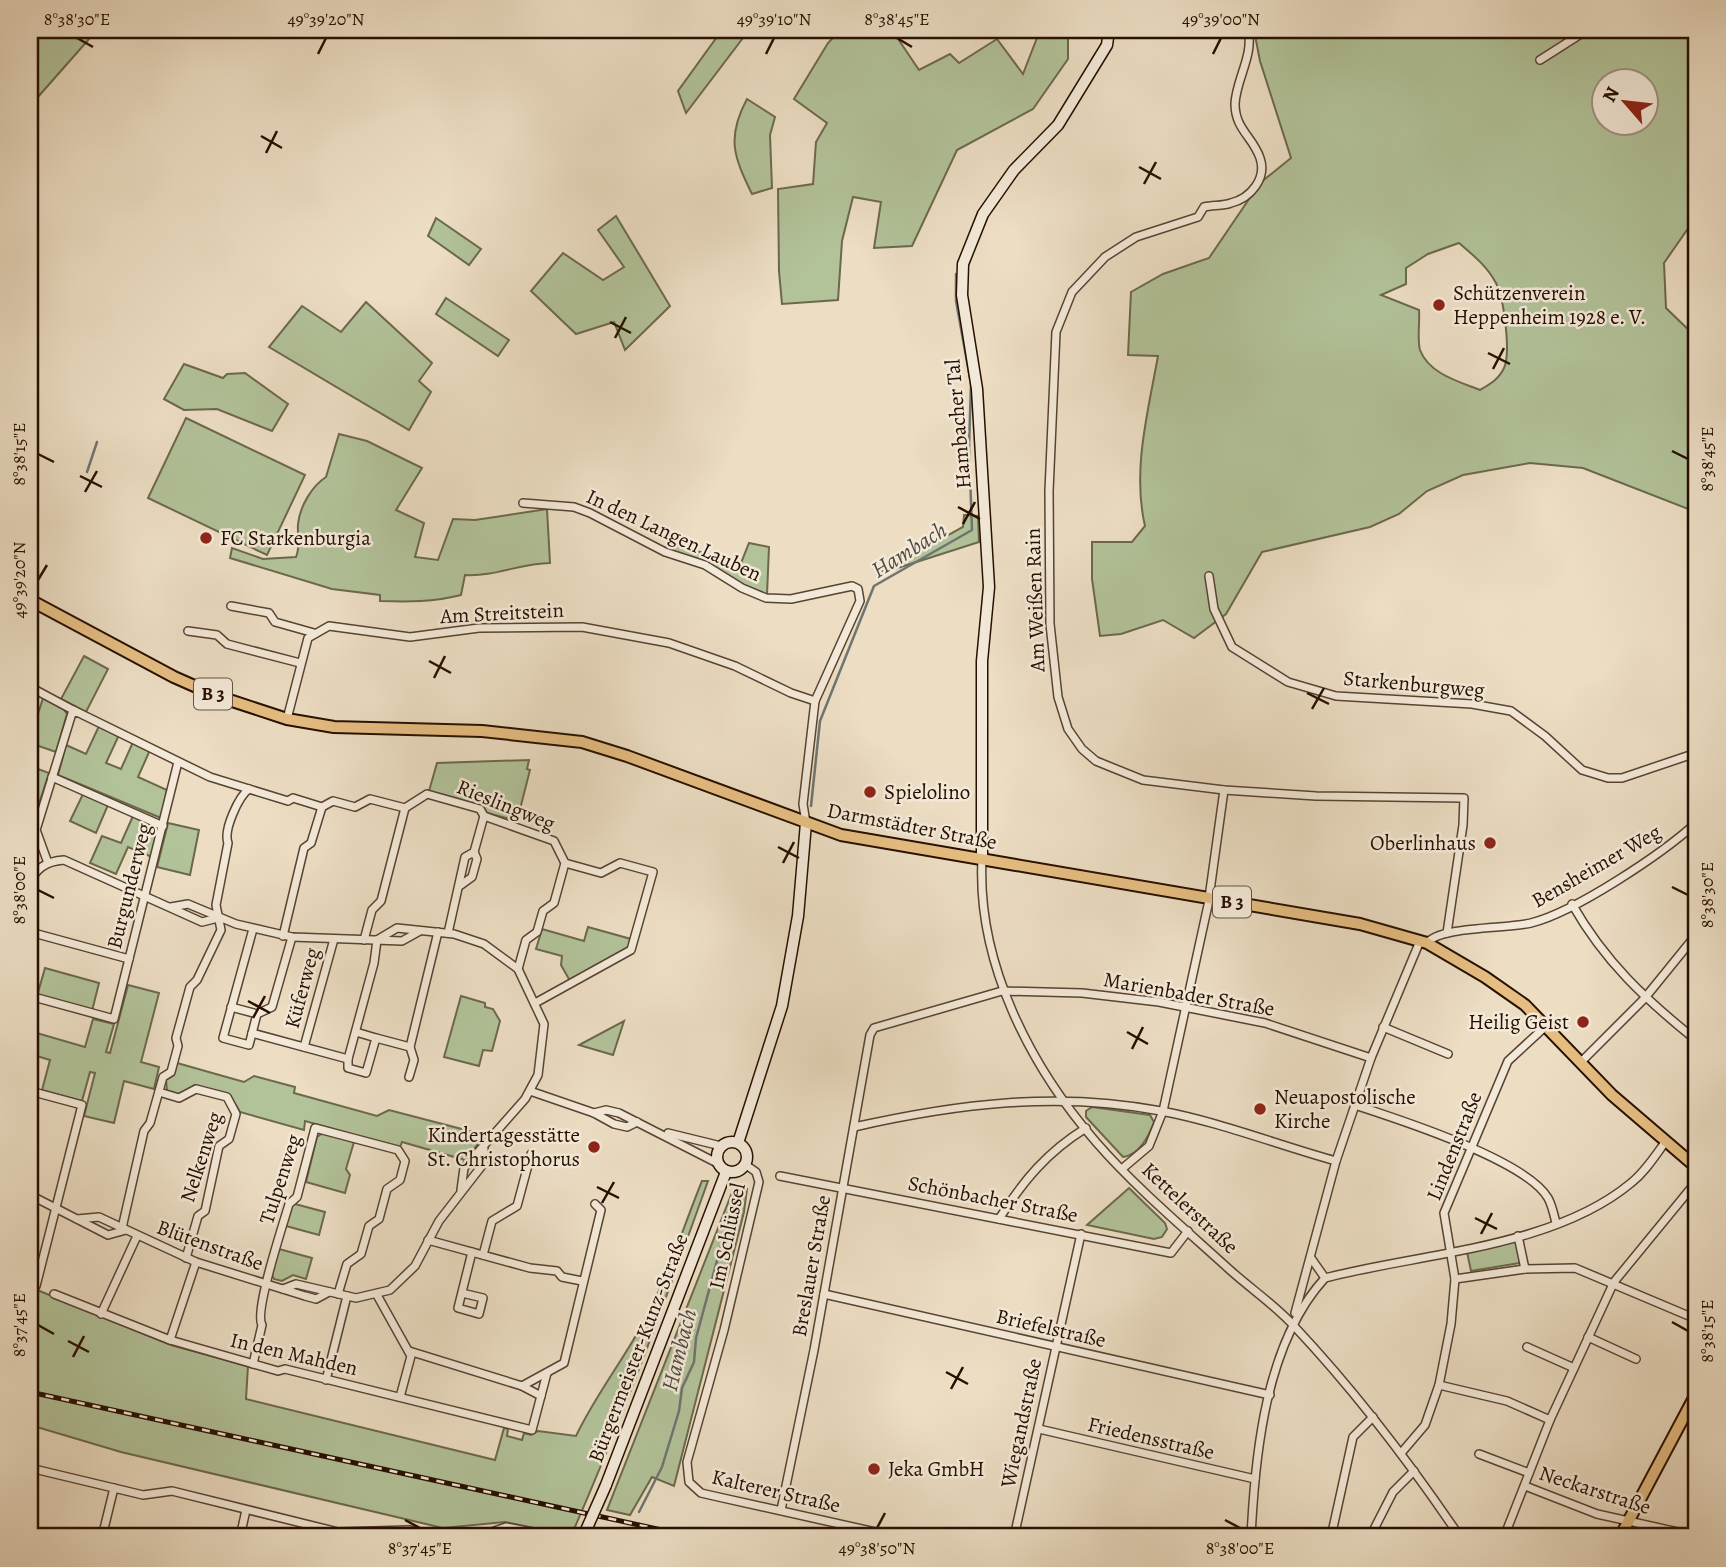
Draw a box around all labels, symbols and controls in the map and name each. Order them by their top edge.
text: 8°38'30"E [44,7,110,31]
text: 49°39'20"N [287,7,365,31]
text: 49°39'10"N [737,7,811,31]
text: 8°38'45"E [864,7,930,31]
text: 49°39'00"N [1182,7,1260,31]
north arrow [1590,66,1660,136]
text: N [1596,82,1626,107]
place label: Schützenverein Heppenheim 1928 e. V. [1453,279,1646,331]
marker: Schützenverein Heppenheim 1928 e. V. [1431,297,1447,313]
street label: Hambacher Tal [938,358,978,490]
text: 8°38'15"E [7,422,31,486]
text: 8°38'45"E [1695,426,1719,492]
street label: In den Langen Lauben [582,482,766,588]
water label: Hambach [865,515,953,585]
place label: FC Starkenburgia [220,524,371,552]
street label: Am Weißen Rain [1018,528,1052,673]
marker: FC Starkenburgia [198,530,214,546]
text: 49°39'20"N [7,541,31,619]
street label: Am Streitstein [438,596,565,630]
street label: Starkenburgweg [1342,664,1486,704]
road number: B 3 [194,678,232,709]
street label: Rieslingweg [453,773,560,838]
place label: Spielolino [884,778,970,806]
marker: Spielolino [862,784,878,800]
street label: Darmstädter Straße [825,796,999,856]
street label: Bensheimer Weg [1526,817,1666,914]
street label: Burgunderweg [100,820,158,952]
place label: Oberlinhaus [1370,829,1476,857]
marker: Oberlinhaus [1482,835,1498,851]
text: 8°38'00"E [7,856,31,924]
text: 8°38'30"E [1695,862,1719,928]
road number: B 3 [1213,887,1251,918]
street label: Küferweg [278,944,326,1032]
street label: Marienbader Straße [1101,965,1277,1023]
place label: Heilig Geist [1468,1008,1569,1036]
marker: Heilig Geist [1575,1014,1591,1030]
place label: Neuapostolische Kirche [1274,1083,1416,1135]
street label: Lindenstraße [1419,1087,1489,1205]
marker: Neuapostolische Kirche [1252,1101,1268,1117]
street label: Nelkenweg [173,1108,229,1206]
place label: Kindertagesstätte St. Christophorus [427,1121,580,1173]
street label: Tulpenweg [252,1130,308,1228]
marker: Kindertagesstätte St. Christophorus [586,1139,602,1155]
street label: Kettelerstraße [1136,1156,1244,1260]
street label: Schönbacher Straße [906,1169,1080,1229]
street label: Im Schlüssel [702,1180,752,1292]
street label: Breslauer Straße [785,1193,837,1339]
street label: Blütenstraße [153,1213,267,1277]
street label: Bürgermeister-Kunz-Straße [581,1229,695,1467]
text: 8°37'45"E [7,1293,31,1357]
text: 8°38'15"E [1695,1299,1719,1363]
street label: Briefelstraße [993,1302,1109,1354]
water label: Hambach [654,1306,704,1394]
street label: In den Mahden [227,1326,361,1382]
street label: Wiegandstraße [993,1356,1048,1491]
street label: Friedensstraße [1085,1410,1217,1466]
place label: Jeka GmbH [888,1455,985,1483]
street label: Neckarstraße [1536,1459,1654,1521]
marker: Jeka GmbH [866,1461,882,1477]
street label: Kalterer Straße [709,1463,843,1519]
text: 8°37'45"E [388,1536,452,1560]
text: 49°38'50"N [839,1536,915,1560]
text: 8°38'00"E [1206,1536,1274,1560]

